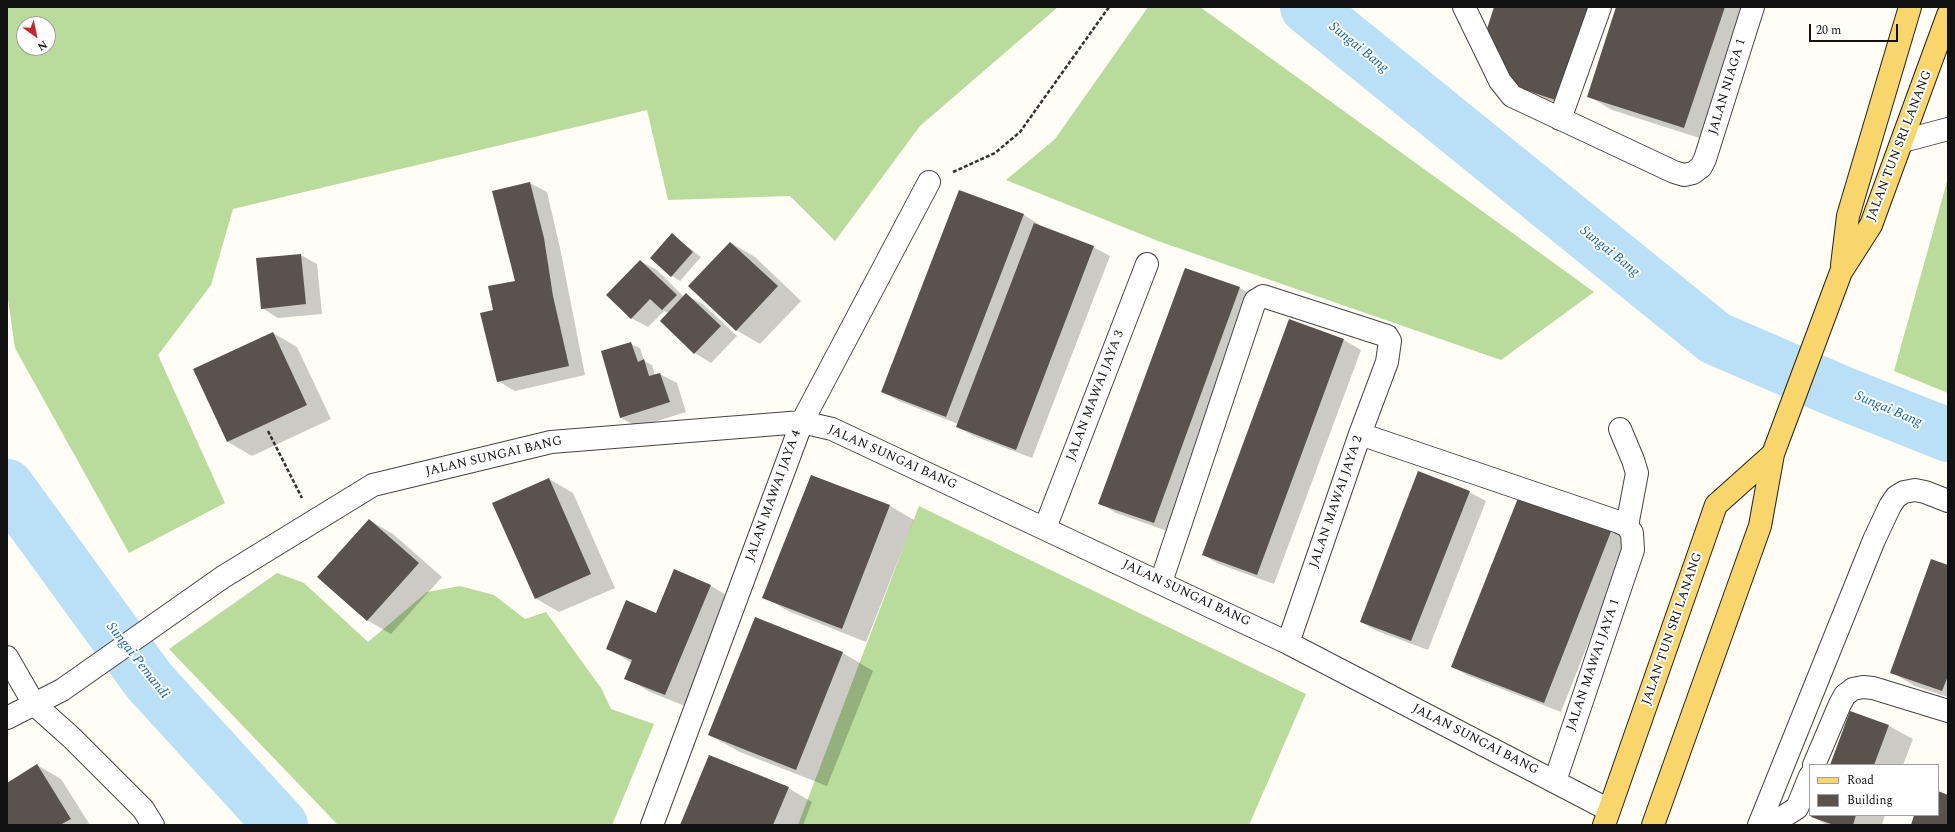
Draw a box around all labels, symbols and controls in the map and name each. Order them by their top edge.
north arrow [16,16,56,56]
scale bar [1811,16,1900,42]
water label: Sungai Bang [1325,19,1391,77]
text: 20 m [1816,21,1841,40]
text: N [34,36,51,55]
street label: JALAN NIAGA 1 [1706,37,1750,137]
street label: JALAN TUN SRI LANANG [1864,68,1936,224]
water label: Sungai Bang [1576,223,1642,281]
street label: JALAN MAWAI JAYA 3 [1064,328,1128,464]
water label: Sungai Bang [1852,388,1924,432]
street label: JALAN SUNGAI BANG [825,422,959,494]
street label: JALAN MAWAI JAYA 4 [743,428,805,564]
street label: JALAN SUNGAI BANG [424,434,564,480]
street label: JALAN MAWAI JAYA 2 [1307,434,1367,570]
street label: JALAN TUN SRI LANANG [1640,551,1706,707]
street label: JALAN SUNGAI BANG [1119,557,1253,631]
street label: JALAN MAWAI JAYA 1 [1564,597,1624,733]
water label: Sungai Pemandi [102,619,172,703]
street label: JALAN SUNGAI BANG [1409,701,1541,779]
legend [1809,764,1939,816]
text: Road [1847,771,1874,790]
text: Building [1847,791,1893,810]

